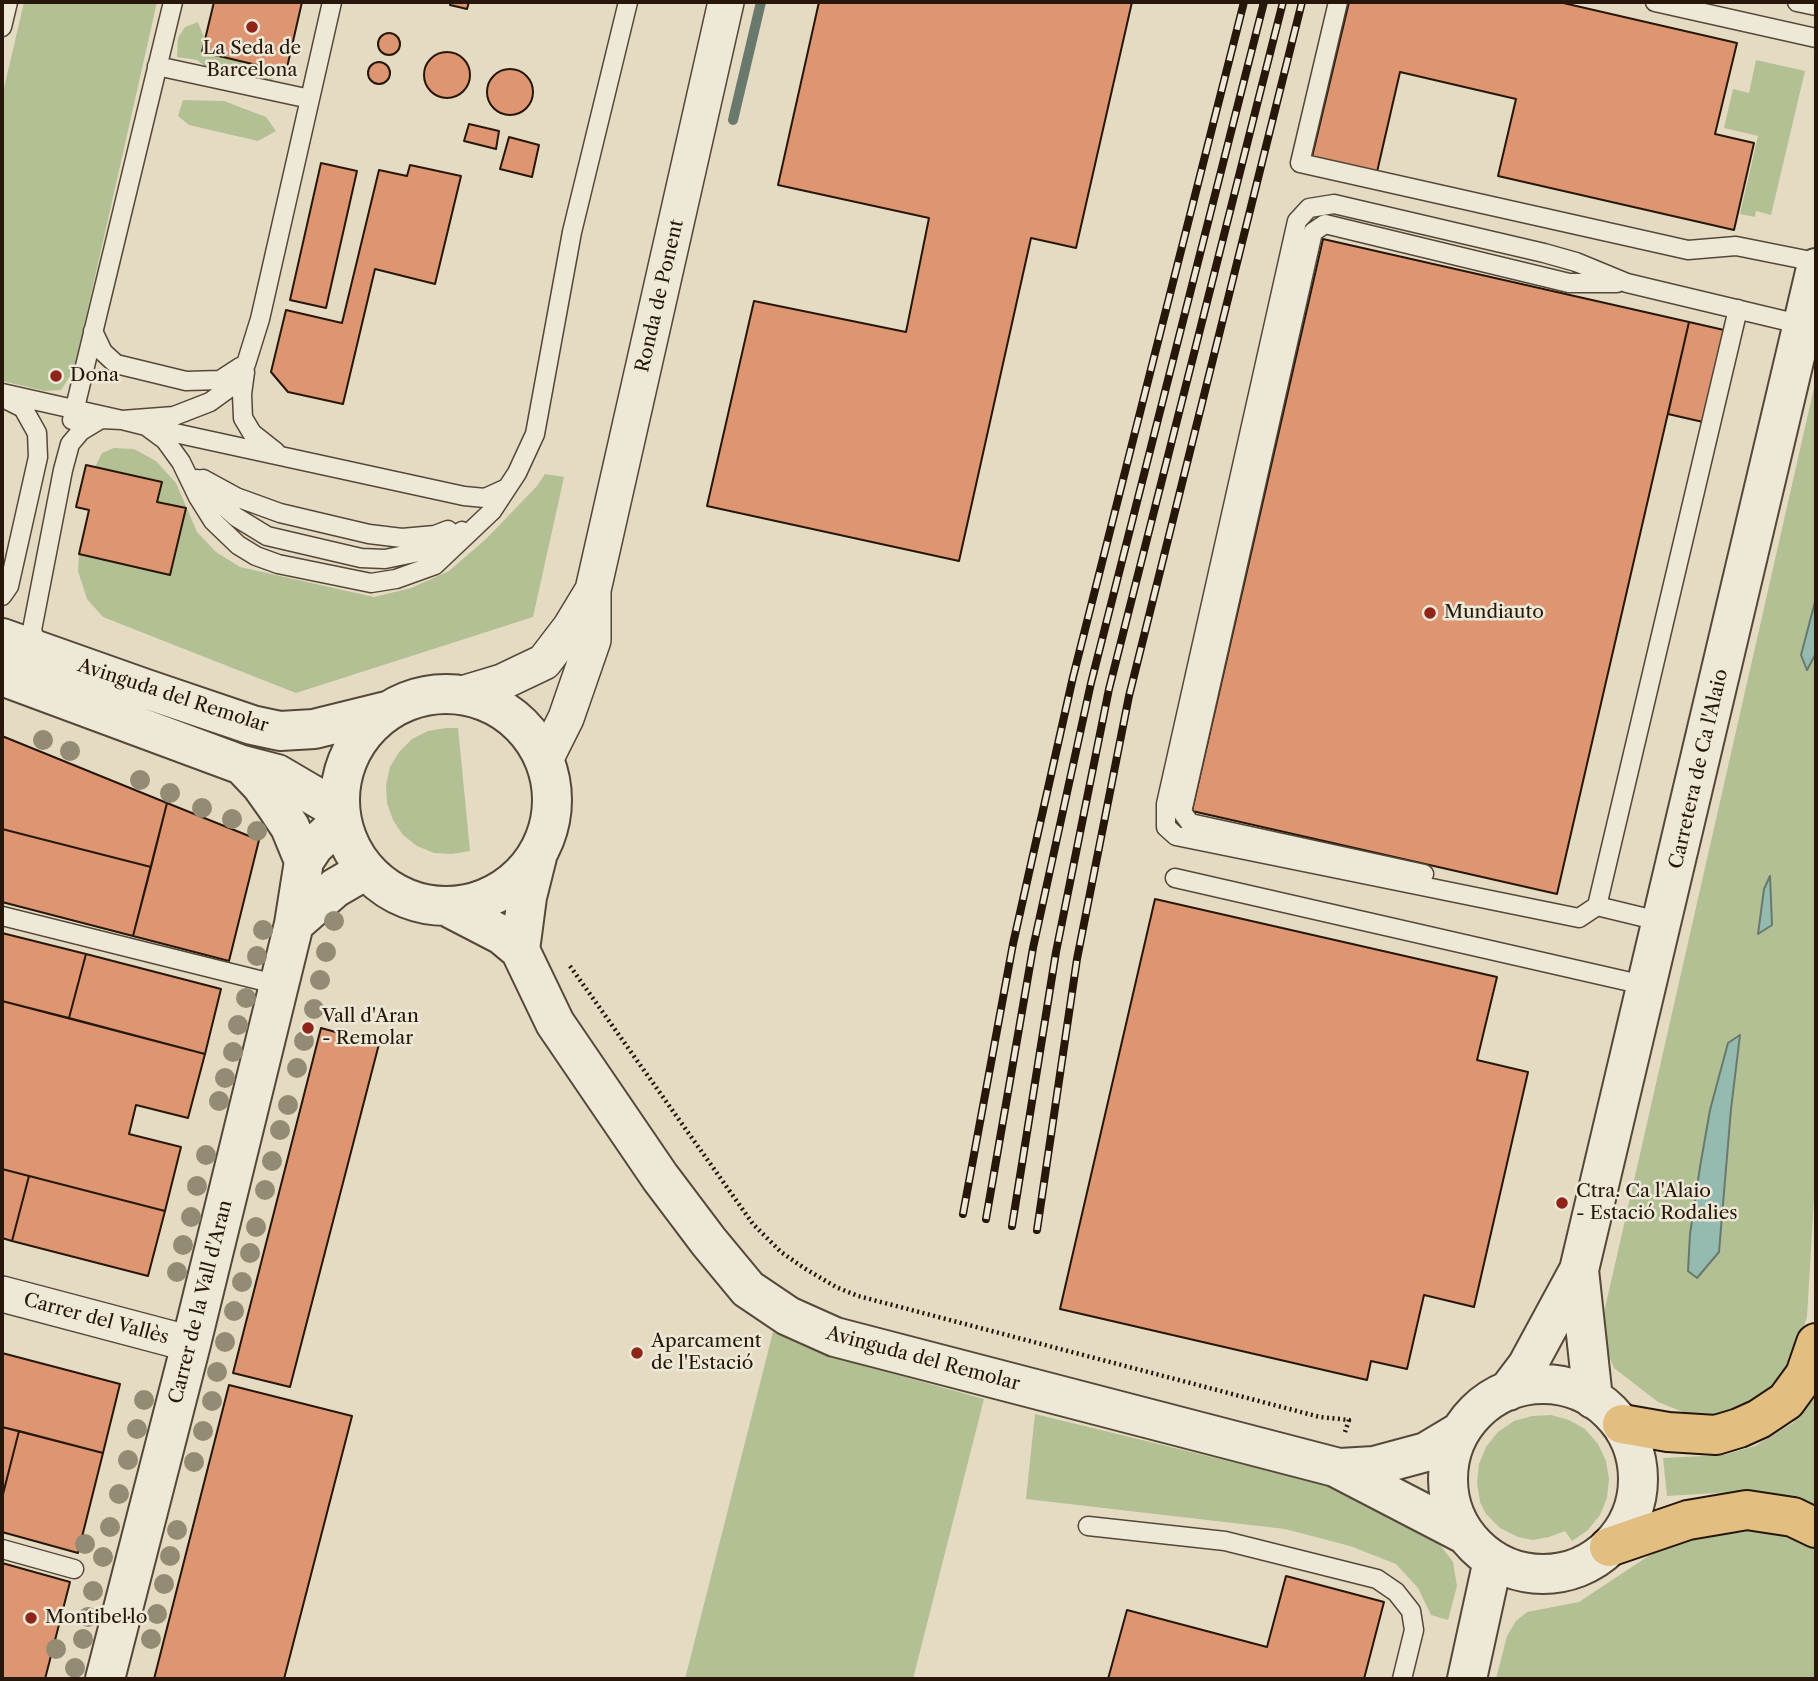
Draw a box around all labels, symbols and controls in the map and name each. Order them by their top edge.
marker: La Seda de Barcelona [244,19,260,35]
place label: La Seda de Barcelona [203,38,301,82]
street label: Ronda de Ponent [631,217,689,375]
place label: Dona [70,365,119,387]
marker: Dona [48,368,64,384]
place label: Mundiauto [1444,602,1544,624]
marker: Mundiauto [1422,605,1438,621]
street label: Avinguda del Remolar [75,654,271,738]
street label: Carretera de Ca l'Alaio [1665,667,1733,871]
place label: Vall d'Aran - Remolar [322,1006,419,1050]
marker: Vall d'Aran - Remolar [300,1020,316,1036]
place label: Ctra. Ca l'Alaio - Estació Rodalies [1576,1181,1738,1225]
marker: Ctra. Ca l'Alaio - Estació Rodalies [1554,1195,1570,1211]
street label: Carrer de la Vall d'Aran [165,1198,237,1406]
street label: Carrer del Vallès [21,1289,171,1349]
street label: Avinguda del Remolar [824,1322,1022,1396]
place label: Aparcament de l'Estació [651,1331,762,1375]
marker: Aparcament de l'Estació [629,1345,645,1361]
place label: Montibel·lo [45,1607,147,1629]
marker: Montibel·lo [23,1610,39,1626]

